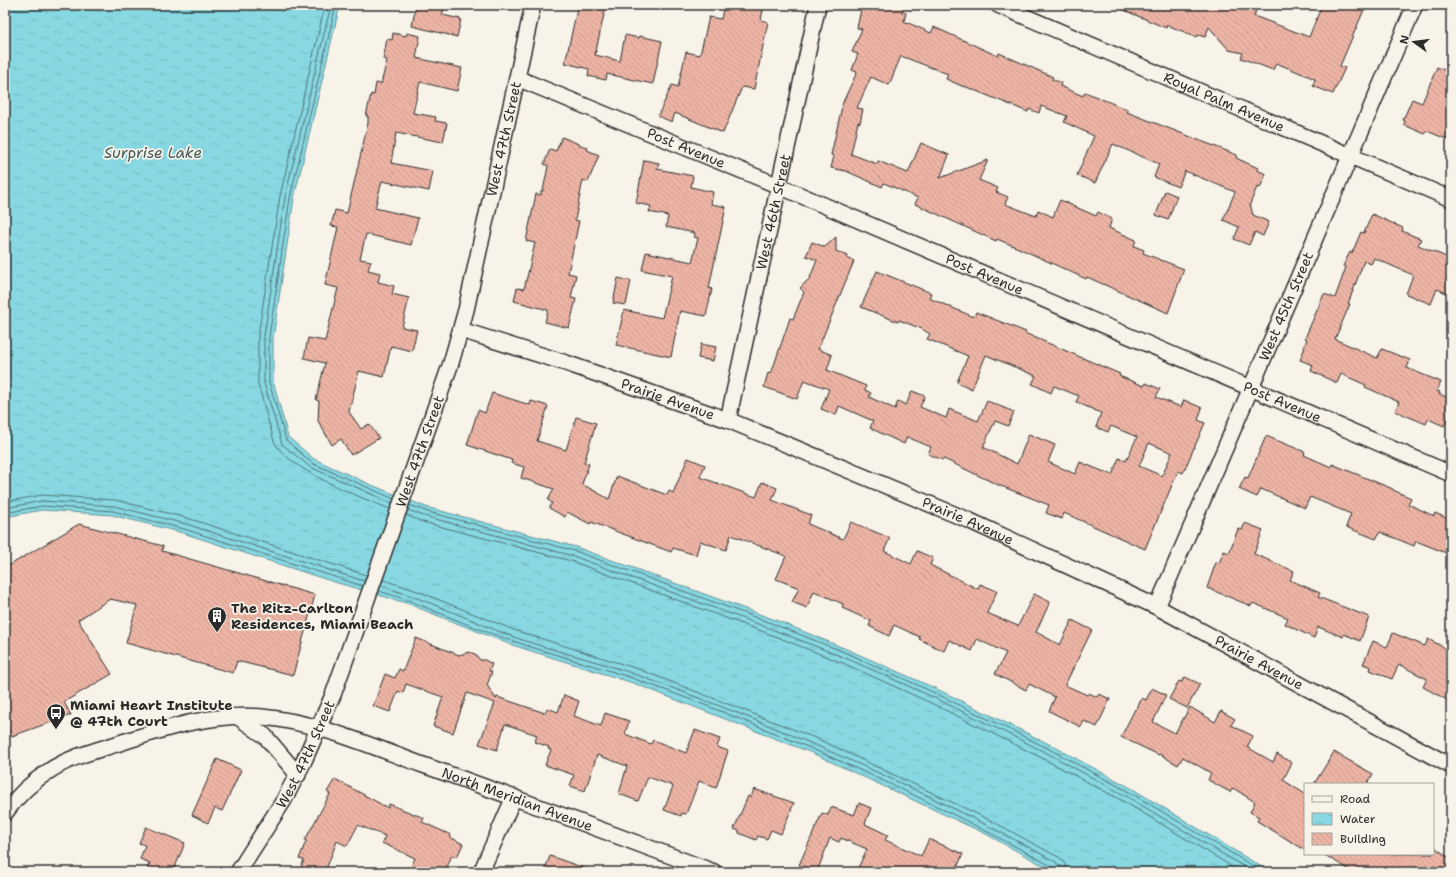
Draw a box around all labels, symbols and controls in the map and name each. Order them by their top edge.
north arrow [1394,22,1434,62]
text: N [1396,33,1413,46]
street label: Royal Palm Avenue [1161,68,1287,136]
street label: West 47th Street [482,80,525,198]
street label: Post Avenue [644,124,728,172]
water label: Surprise Lake [104,143,202,163]
street label: West 46th Street [752,152,794,271]
street label: Post Avenue [943,249,1026,299]
street label: West 45th Street [1255,249,1317,364]
street label: Prairie Avenue [619,374,717,424]
street label: Post Avenue [1241,377,1324,426]
street label: West 47th Street [391,393,448,510]
street label: Prairie Avenue [919,493,1017,549]
place label: The Ritz-Carlton Residences, Miami Beach [231,599,413,633]
building icon: The Ritz-Carlton Residences, Miami Beach [206,605,228,633]
street label: Prairie Avenue [1212,631,1307,694]
place label: Miami Heart Institute @ 47th Court [70,696,233,730]
street label: West 47th Street [272,697,339,812]
bus stop icon: Miami Heart Institute @ 47th Court [45,702,67,730]
street label: North Meridian Avenue [439,763,595,835]
legend [1304,783,1434,855]
text: Road [1340,791,1371,807]
text: Water [1340,811,1376,827]
text: Building [1340,831,1386,847]

